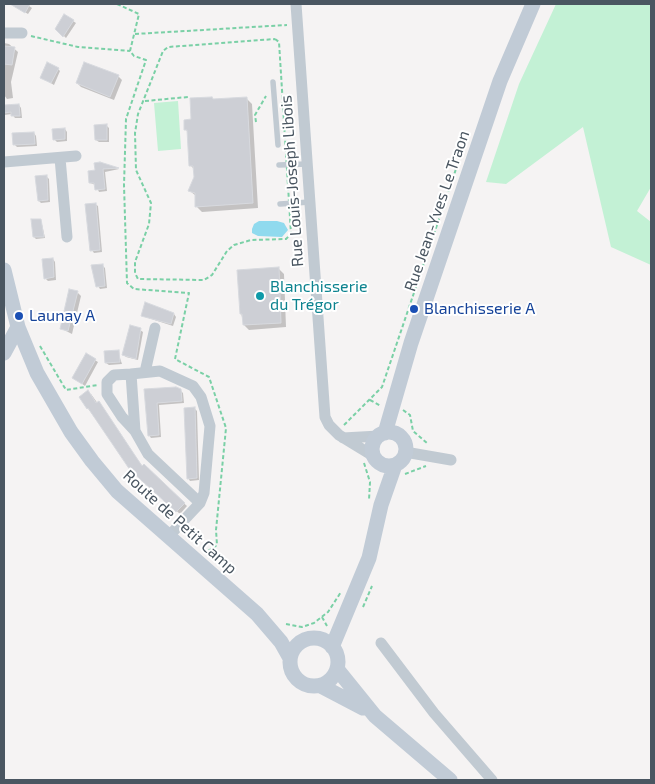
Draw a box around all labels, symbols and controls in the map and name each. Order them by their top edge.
street label: Rue Louis-Joseph Libois [276,94,308,268]
street label: Rue Jean-Yves Le Traon [400,128,474,294]
place label: Blanchisserie du Trégor [270,277,368,315]
marker: Blanchisserie du Trégor [254,290,266,302]
place label: Blanchisserie A [424,299,535,319]
marker: Blanchisserie A [408,303,420,315]
place label: Launay A [29,306,95,326]
marker: Launay A [13,310,25,322]
street label: Route de Petit Camp [119,466,241,578]

